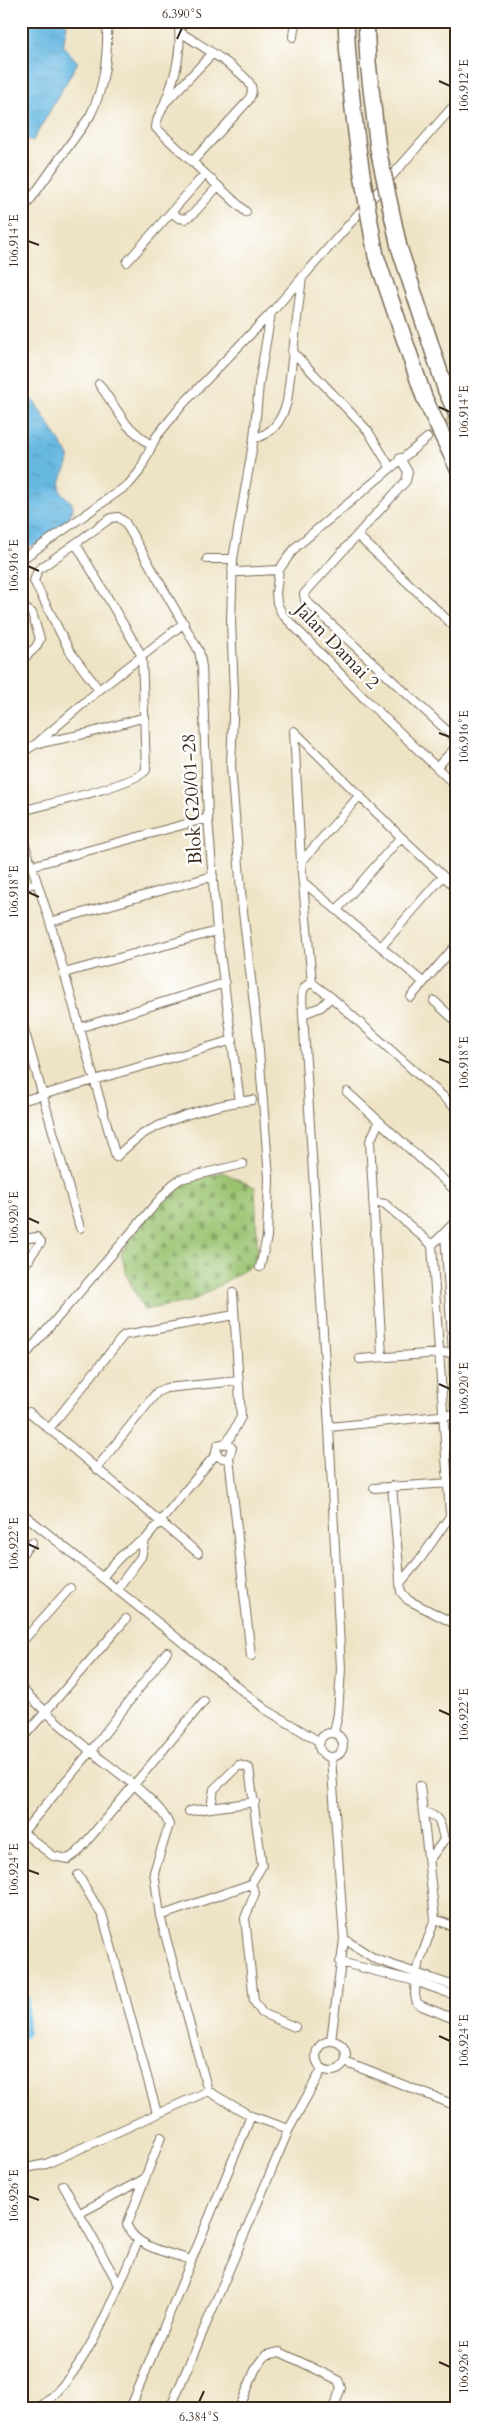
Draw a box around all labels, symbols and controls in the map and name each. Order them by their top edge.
text: 6.390°S [162,6,202,22]
text: 106.912°E [456,59,472,113]
text: 106.914°E [6,214,22,268]
text: 106.914°E [456,385,472,439]
text: 106.916°E [6,539,22,593]
street label: Jalan Damai 2 [287,595,385,695]
text: 106.916°E [456,710,472,764]
street label: Blok G20/01-28 [176,733,208,865]
text: 106.918°E [6,865,22,919]
text: 106.918°E [456,1036,472,1090]
text: 106.920°E [6,1191,22,1245]
text: 106.920°E [456,1362,472,1416]
text: 106.922°E [6,1517,22,1571]
text: 106.922°E [456,1688,472,1742]
text: 106.924°E [6,1843,22,1897]
text: 106.924°E [456,2014,472,2068]
text: 106.926°E [6,2169,22,2223]
text: 106.926°E [456,2340,472,2394]
text: 6.384°S [179,2409,219,2425]

